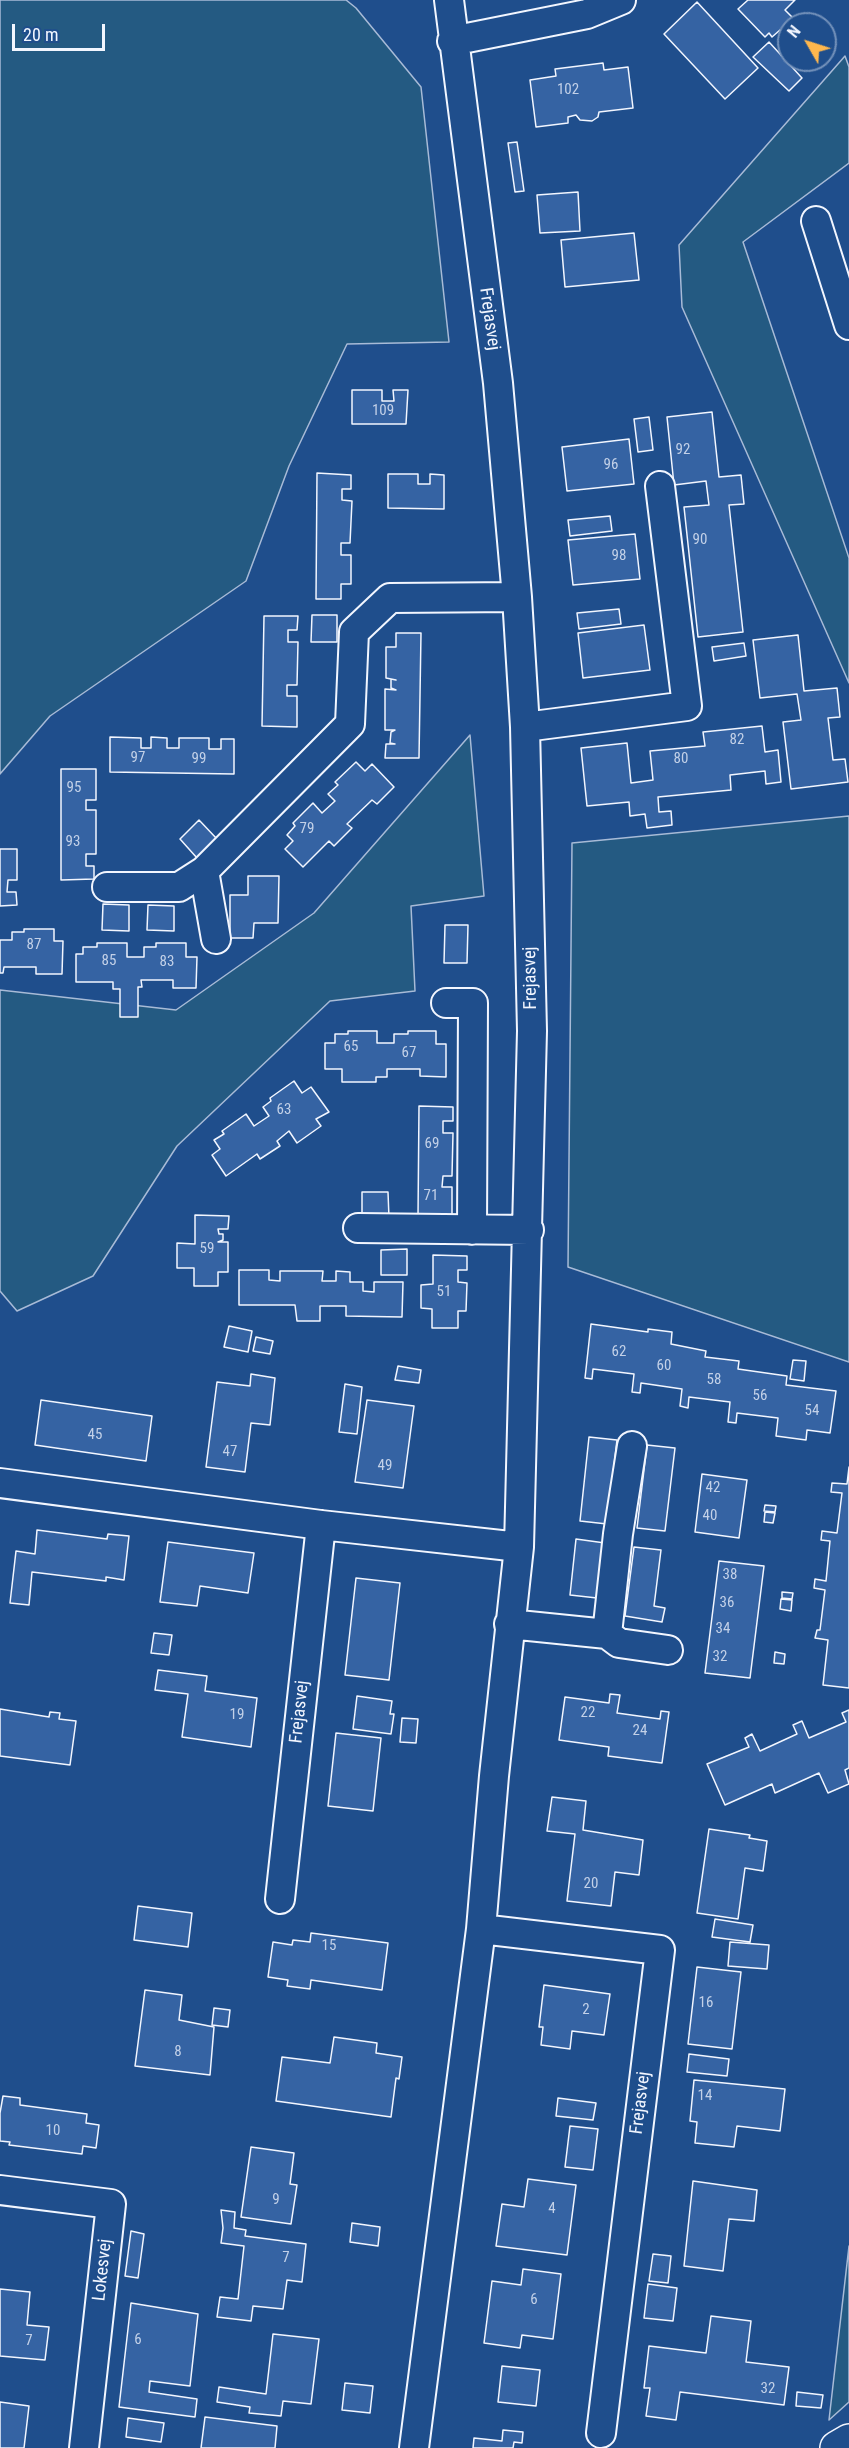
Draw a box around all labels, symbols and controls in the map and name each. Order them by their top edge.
scale bar [15,12,108,50]
north arrow [777,12,837,72]
text: N [784,22,805,41]
text: 20 m [23,24,58,45]
house number: 102 [557,81,579,99]
street label: Frejasvej [474,286,504,352]
house number: 109 [372,402,394,420]
house number: 92 [676,441,690,459]
house number: 96 [604,456,618,474]
house number: 90 [693,531,707,549]
house number: 98 [612,547,626,565]
house number: 82 [730,731,744,749]
house number: 97 [131,749,145,767]
house number: 99 [192,750,206,768]
house number: 80 [674,750,688,768]
house number: 95 [67,779,81,797]
house number: 79 [300,820,314,838]
house number: 93 [66,833,80,851]
house number: 87 [27,936,41,954]
street label: Frejasvej [520,946,542,1010]
house number: 85 [102,952,116,970]
house number: 83 [160,953,174,971]
house number: 65 [344,1038,358,1056]
house number: 67 [402,1044,416,1062]
house number: 63 [277,1101,291,1119]
house number: 69 [425,1135,439,1153]
house number: 71 [424,1187,438,1205]
house number: 59 [200,1240,214,1258]
house number: 51 [437,1283,451,1301]
house number: 62 [612,1343,626,1361]
house number: 60 [657,1357,671,1375]
house number: 58 [707,1371,721,1389]
house number: 56 [753,1387,767,1405]
house number: 54 [805,1402,819,1420]
house number: 45 [88,1426,102,1444]
house number: 47 [223,1443,237,1461]
house number: 49 [378,1457,392,1475]
house number: 42 [706,1479,720,1497]
house number: 40 [703,1507,717,1525]
house number: 38 [723,1566,737,1584]
house number: 36 [720,1594,734,1612]
house number: 34 [716,1620,730,1638]
house number: 32 [713,1648,727,1666]
street label: Frejasvej [286,1679,314,1745]
house number: 22 [581,1704,595,1722]
house number: 19 [230,1706,244,1724]
house number: 24 [633,1722,647,1740]
house number: 20 [584,1875,598,1893]
house number: 15 [322,1937,336,1955]
house number: 16 [699,1994,713,2012]
house number: 2 [582,2001,590,2019]
house number: 8 [174,2043,182,2061]
street label: Frejasvej [626,2070,656,2136]
house number: 14 [698,2087,712,2105]
house number: 10 [46,2122,60,2140]
house number: 9 [272,2191,280,2209]
house number: 4 [548,2200,556,2218]
street label: Lokesvej [89,2238,117,2302]
house number: 7 [282,2249,290,2267]
house number: 6 [530,2291,538,2309]
house number: 6 [134,2331,142,2349]
house number: 7 [25,2332,33,2350]
house number: 32 [761,2380,775,2398]

